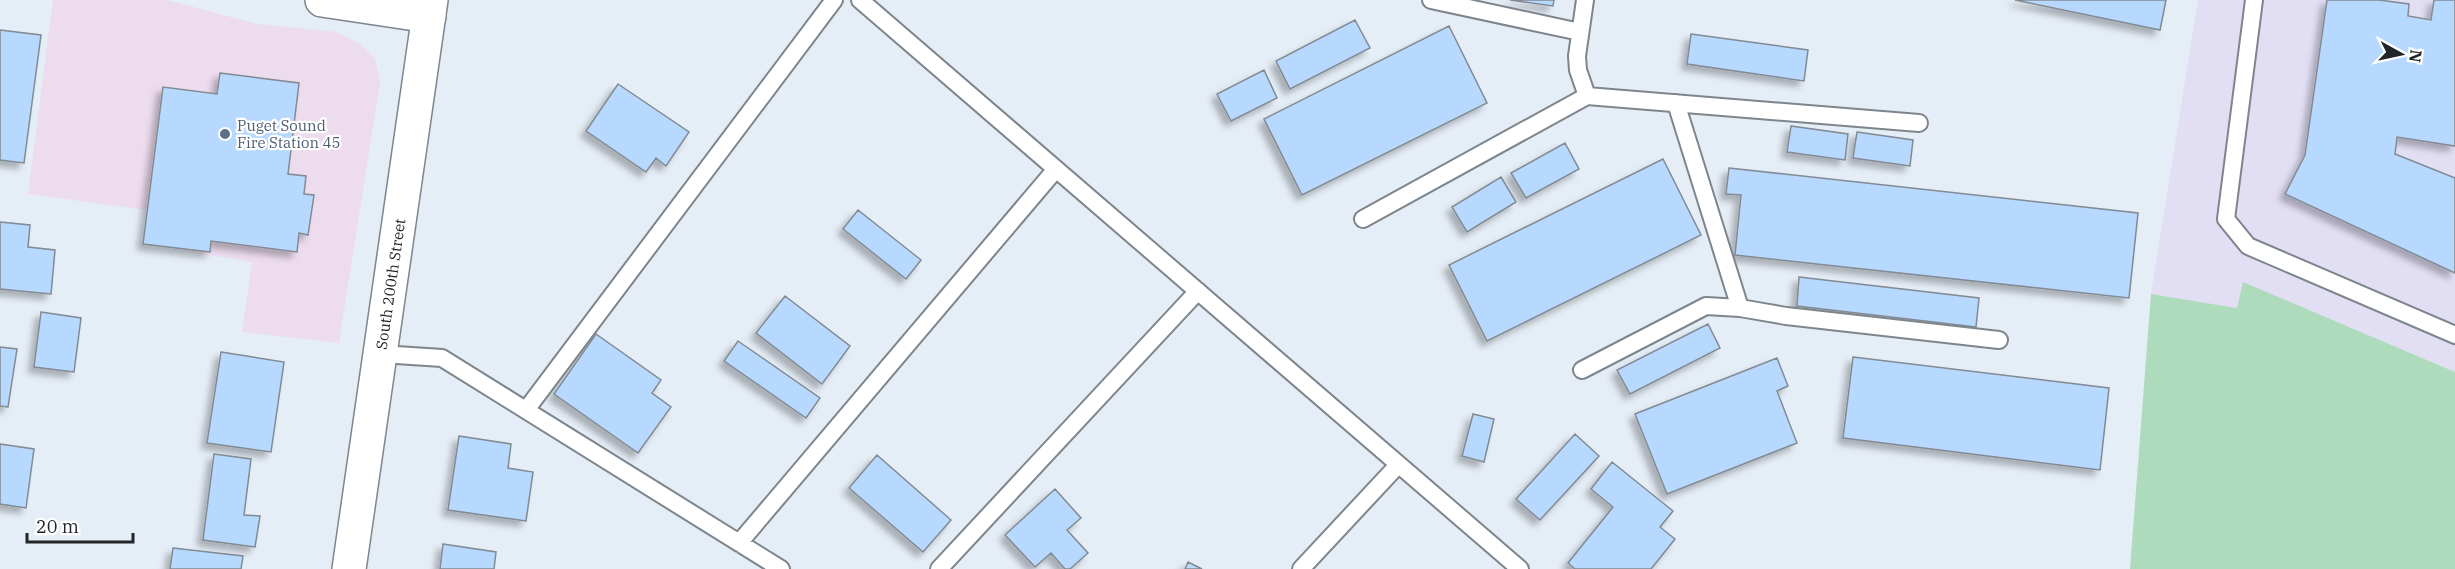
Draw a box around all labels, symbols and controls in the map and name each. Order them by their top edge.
north arrow [2371,24,2431,84]
text: N [2405,48,2427,64]
place label: Puget Sound Fire Station 45 [237,116,341,152]
marker: Puget Sound Fire Station 45 [218,127,232,141]
street label: South 200th Street [371,217,409,351]
scale bar [27,506,134,544]
text: 20 m [36,515,79,538]

